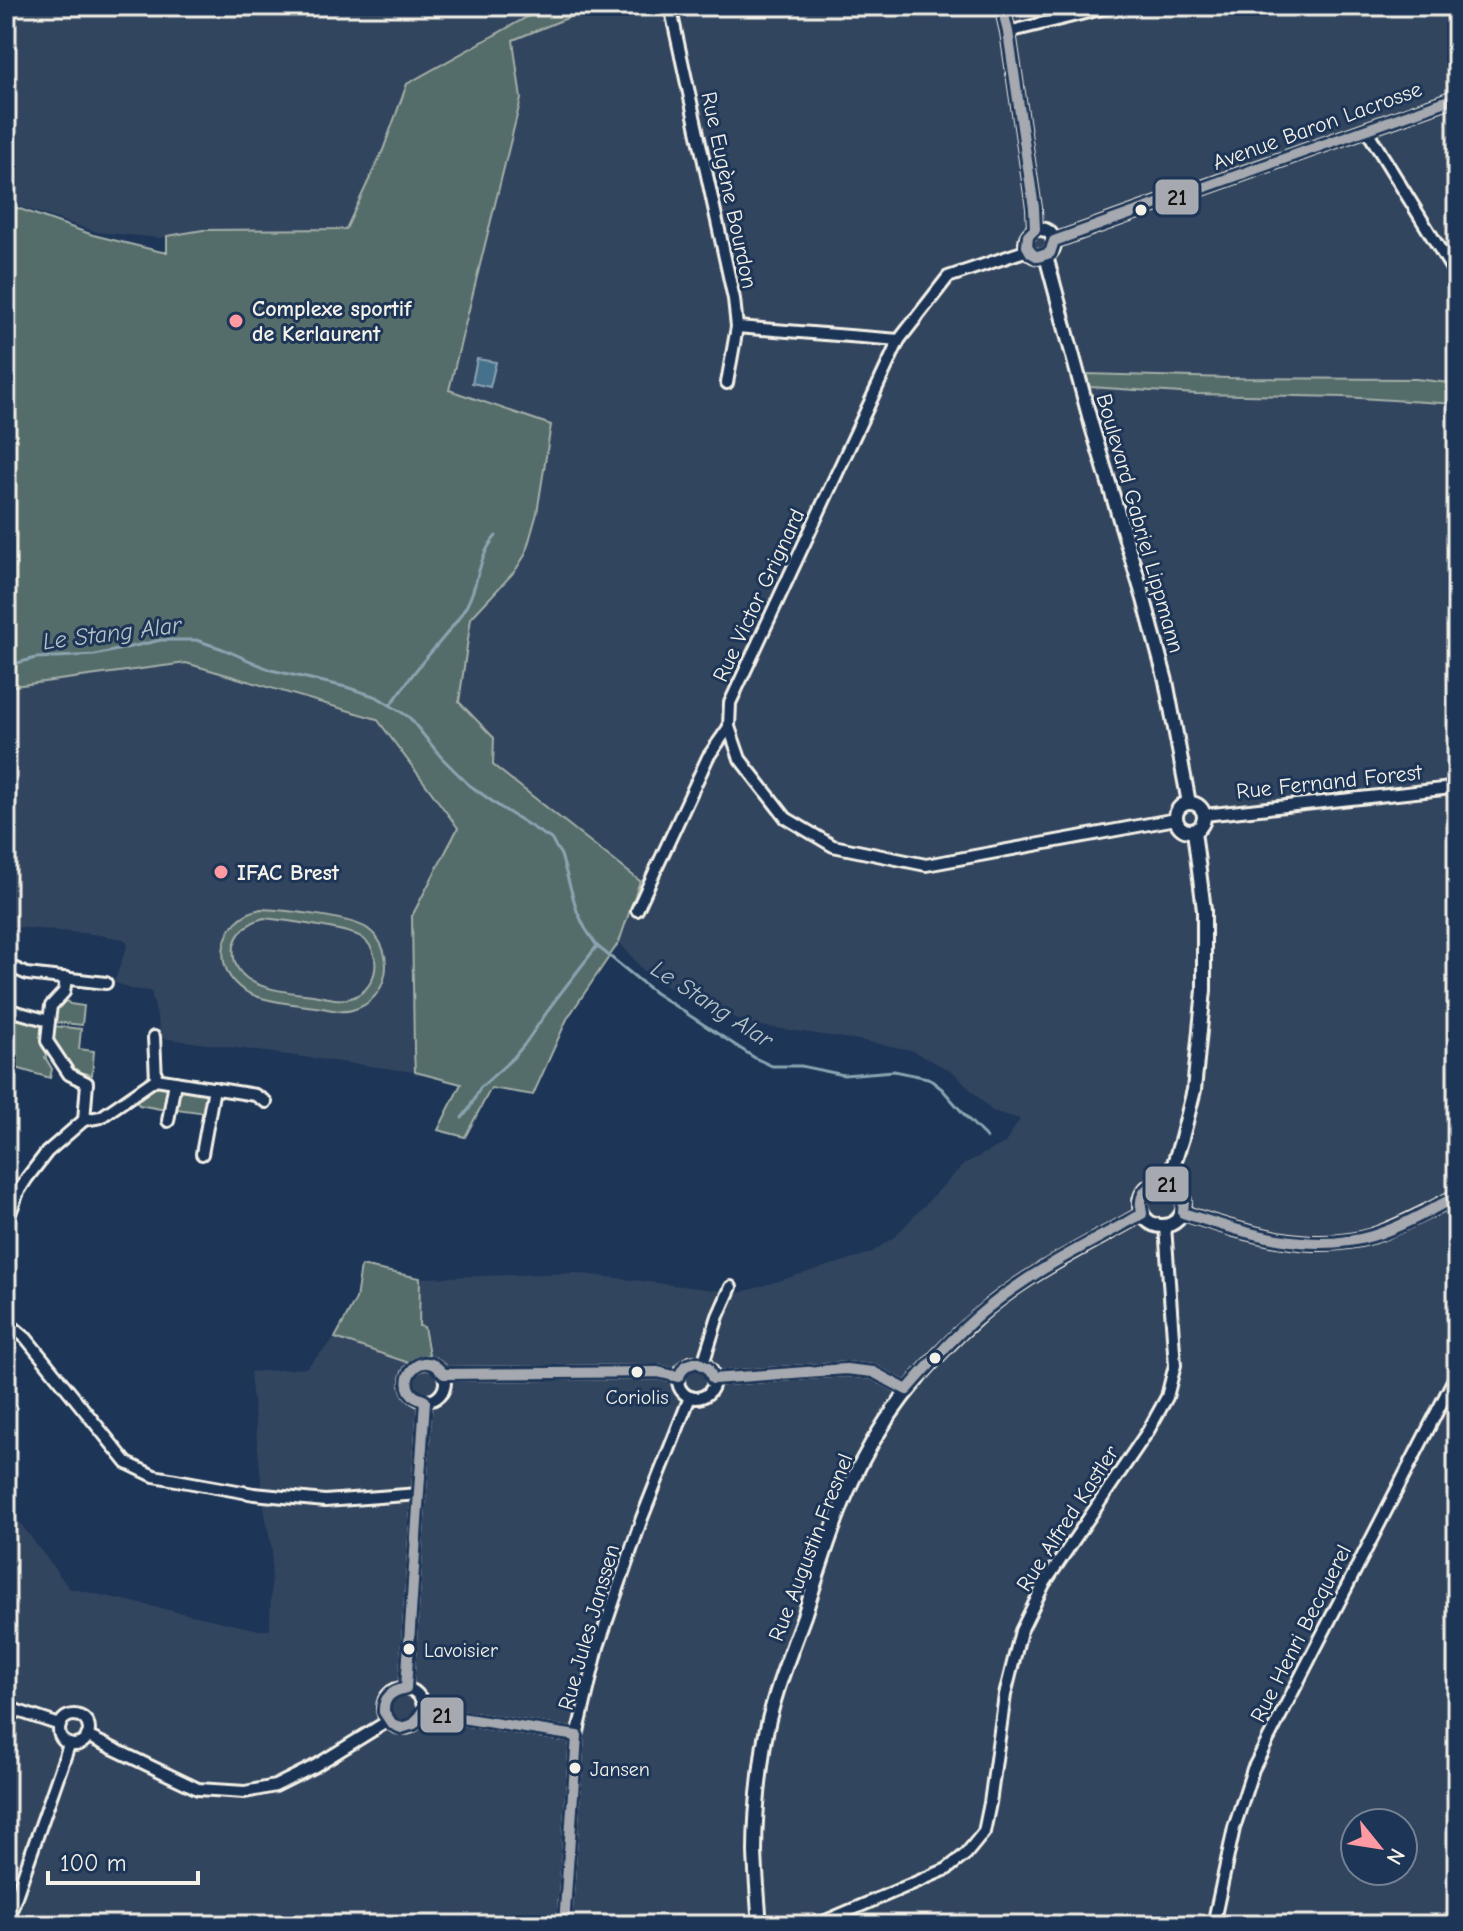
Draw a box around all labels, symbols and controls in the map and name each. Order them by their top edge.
street label: Avenue Baron Lacrosse [1209,76,1425,176]
street label: Rue Eugène Bourdon [695,89,763,291]
line badge: 21 [1154,178,1200,216]
text: 21 [1167,185,1187,211]
unlabelled marker [1133,202,1149,218]
place label: Complexe sportif de Kerlaurent [252,296,412,347]
marker: Complexe sportif de Kerlaurent [227,312,245,330]
street label: Boulevard Gabriel Lippmann [1091,391,1190,656]
street label: Rue Victor Grignard [707,505,810,686]
water label: Le Stang Alar [41,610,184,655]
street label: Rue Fernand Forest [1235,759,1424,805]
place label: IFAC Brest [237,860,340,886]
marker: IFAC Brest [212,863,230,881]
water label: Le Stang Alar [646,954,779,1055]
line badge: 21 [1144,1165,1190,1203]
text: 21 [1157,1172,1177,1198]
unlabelled marker [927,1350,943,1366]
marker: Coriolis [629,1364,645,1380]
place label: Coriolis [605,1386,669,1409]
street label: Rue Alfred Kastler [1011,1441,1125,1596]
street label: Rue Augustin Fresnel [763,1450,859,1645]
street label: Rue Henri Becquerel [1245,1540,1357,1727]
street label: Rue Jules Janssen [553,1541,625,1713]
place label: Lavoisier [424,1639,498,1662]
marker: Lavoisier [401,1641,417,1657]
line badge: 21 [419,1696,465,1734]
text: 21 [432,1703,452,1729]
place label: Jansen [590,1758,650,1781]
marker: Jansen [567,1760,583,1776]
north arrow [1339,1807,1419,1887]
scale bar [48,1835,198,1885]
text: N [1381,1844,1410,1869]
text: 100 m [60,1849,127,1877]

